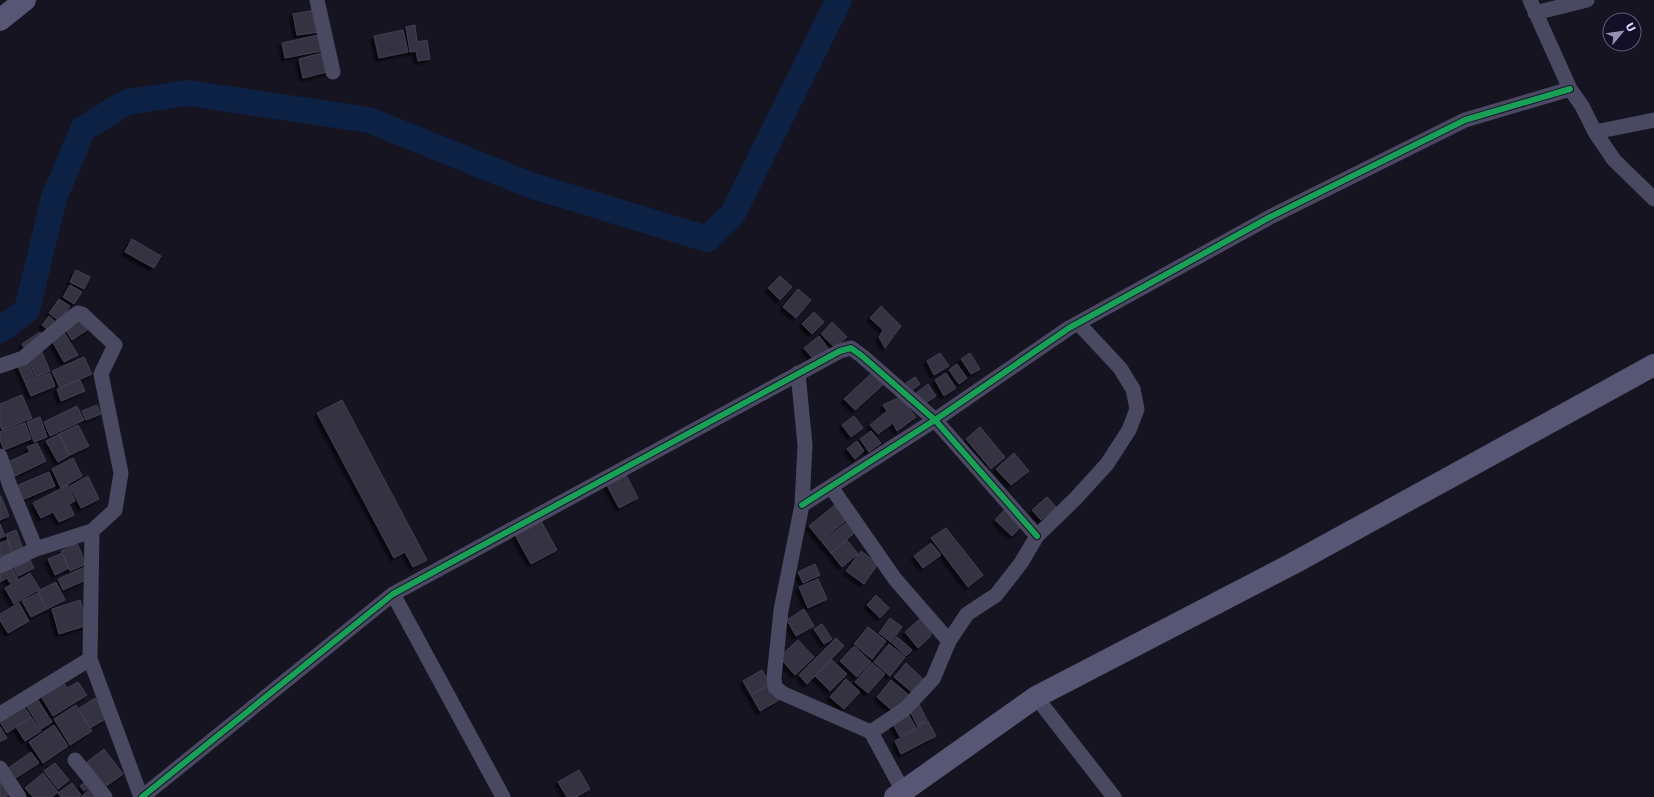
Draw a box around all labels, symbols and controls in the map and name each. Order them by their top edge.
north arrow [1602,12,1642,52]
text: U [1622,20,1638,34]

